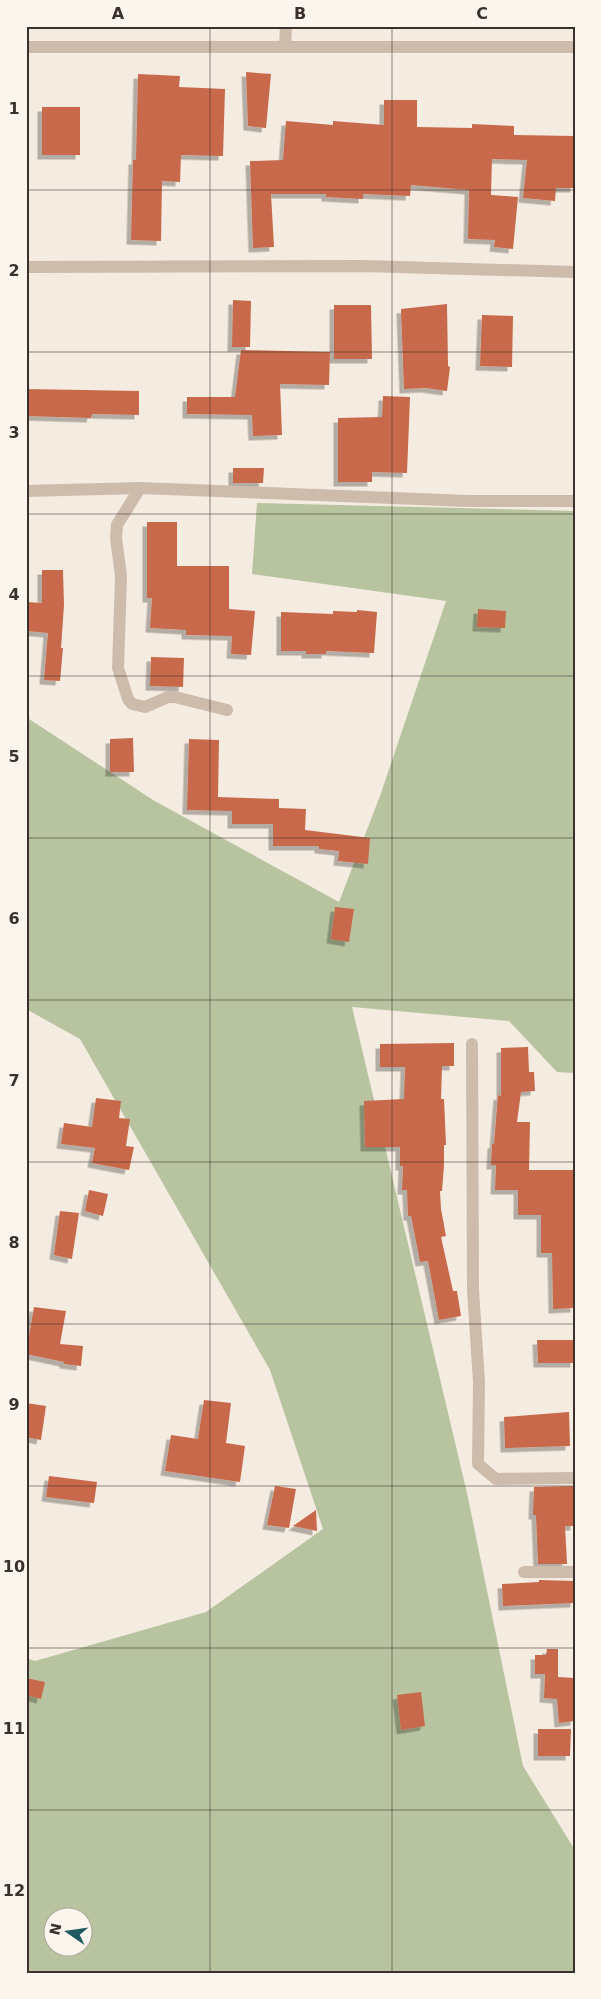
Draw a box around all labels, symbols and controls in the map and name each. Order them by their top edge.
text: A [112,4,125,23]
text: B [294,4,306,23]
text: C [476,4,488,23]
text: 1 [8,99,20,118]
text: 2 [8,261,20,280]
text: 3 [8,423,20,442]
text: 4 [8,585,20,604]
text: 5 [8,747,20,766]
text: 6 [8,909,20,928]
text: 7 [8,1071,20,1090]
text: 8 [8,1233,20,1252]
text: 9 [8,1395,20,1414]
text: 10 [3,1557,25,1576]
text: 11 [3,1719,25,1738]
text: 12 [3,1881,25,1900]
north arrow [42,1906,92,1956]
text: N [46,1922,64,1937]

